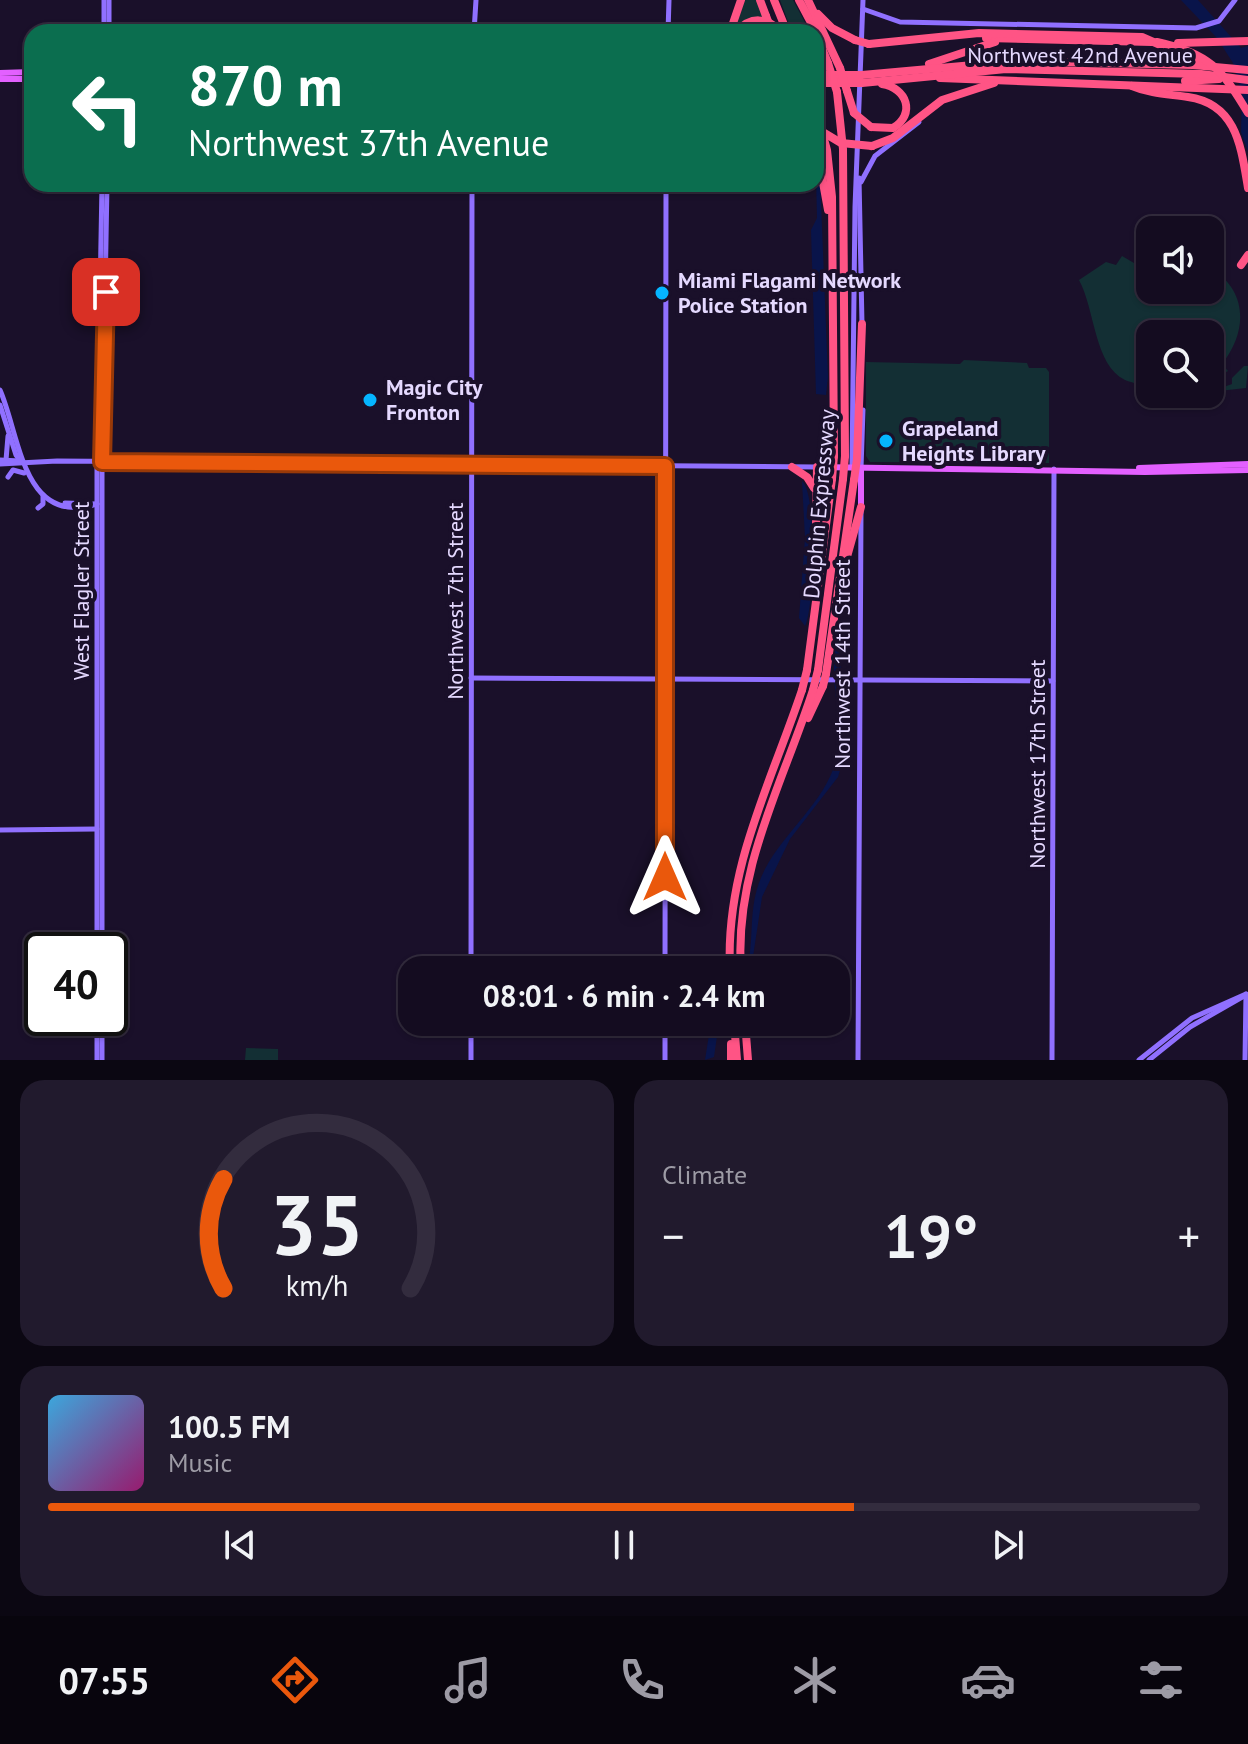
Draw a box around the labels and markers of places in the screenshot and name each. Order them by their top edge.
pin [72,258,140,326]
place label: Miami Flagami Network Police Station [678,266,901,319]
marker: Miami Flagami Network Police Station [653,284,671,302]
place label: Magic City Fronton [386,373,483,426]
marker: Magic City Fronton [361,391,379,409]
place label: Grapeland Heights Library [902,414,1046,467]
marker: Grapeland Heights Library [877,432,895,450]

